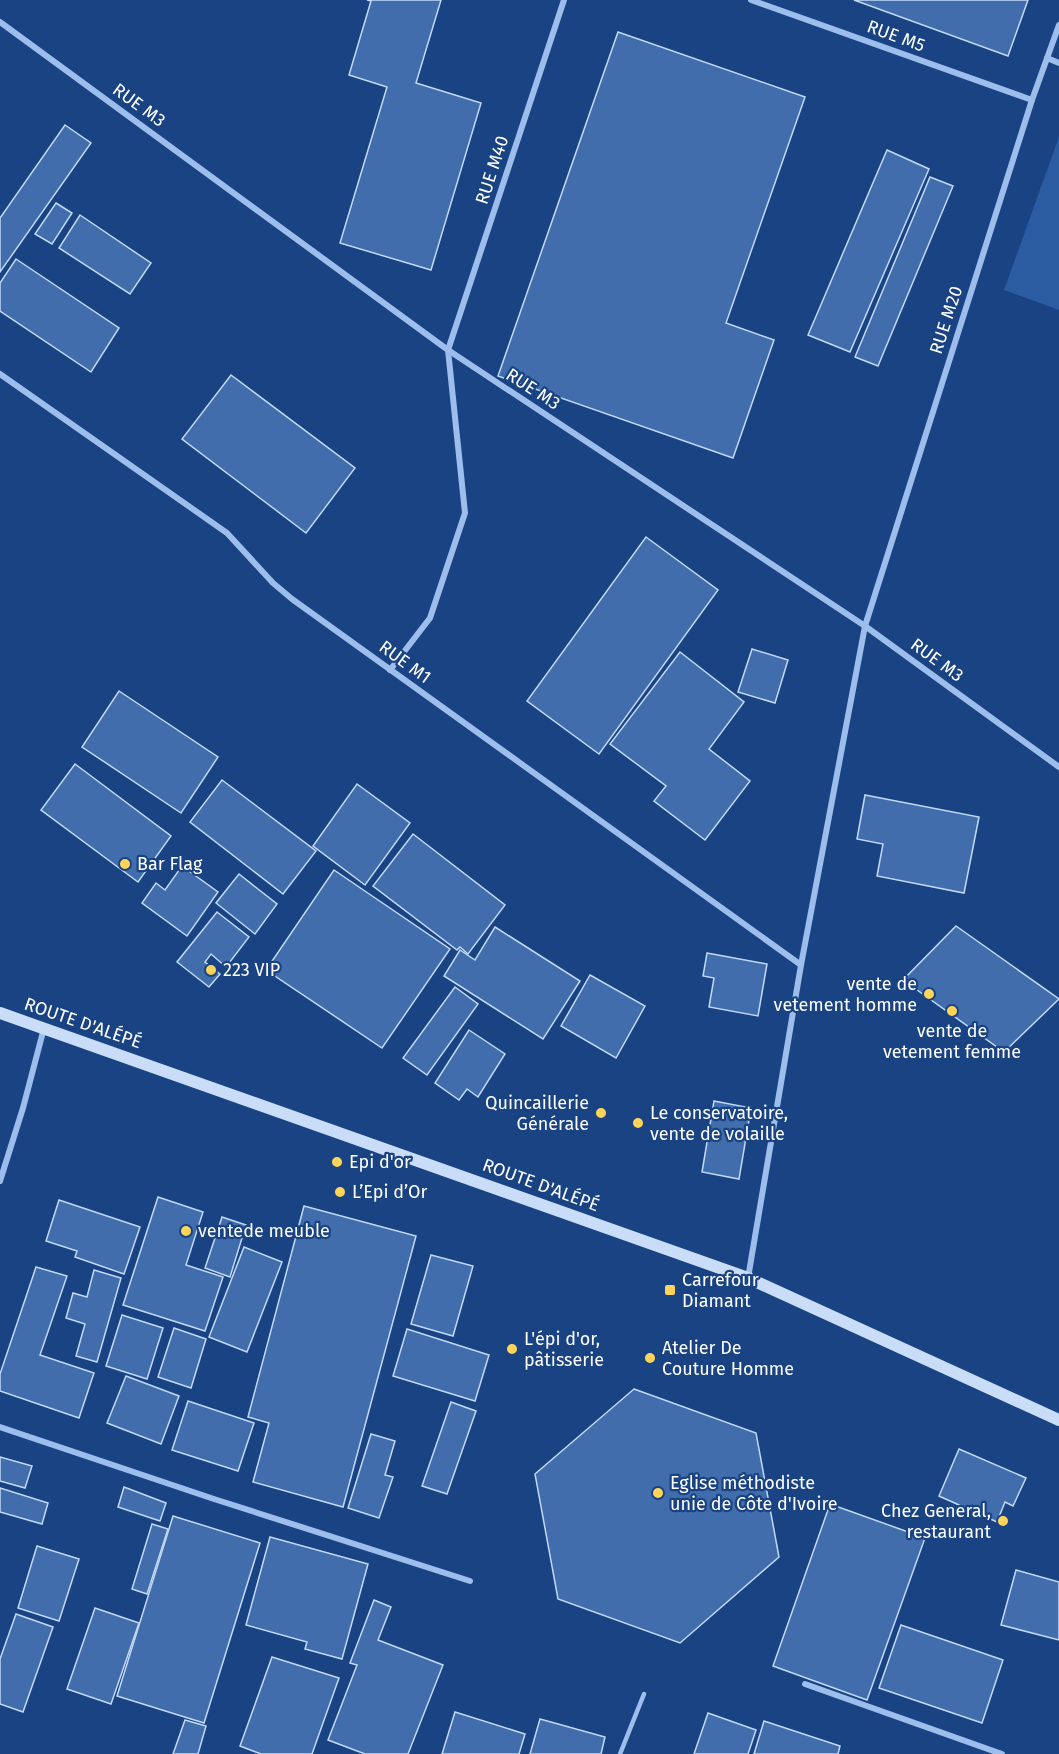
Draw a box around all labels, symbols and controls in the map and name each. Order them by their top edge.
street label: RUE M5 [864,15,928,57]
street label: RUE M3 [108,78,170,132]
street label: RUE M40 [471,133,513,207]
street label: RUE M20 [925,283,967,357]
street label: RUE M3 [502,363,564,415]
street label: RUE M3 [906,633,968,687]
street label: RUE M1 [375,636,435,688]
place label: Bar Flag [137,853,203,875]
marker: Bar Flag [118,857,132,871]
place label: 223 VIP [223,959,280,981]
marker: 223 VIP [204,963,218,977]
place label: vente de vetement homme [774,973,917,1016]
marker: vente de vetement homme [922,987,936,1001]
street label: ROUTE D'ALÉPÉ [21,992,145,1053]
marker: vente de vetement femme [945,1004,959,1018]
place label: vente de vetement femme [883,1020,1021,1063]
place label: Quincaillerie Générale [485,1092,589,1135]
place label: Le conservatoire, vente de volaille [650,1102,788,1145]
marker: Quincaillerie Générale [594,1106,608,1120]
marker: Le conservatoire, vente de volaille [631,1116,645,1130]
place label: Epi d'or [349,1151,411,1173]
street label: ROUTE D'ALÉPÉ [480,1153,603,1216]
marker: Epi d'or [330,1155,344,1169]
place label: L’Epi d’Or [352,1181,428,1203]
marker: L’Epi d’Or [333,1185,347,1199]
place label: ventede meuble [198,1220,330,1242]
marker: ventede meuble [179,1224,193,1238]
place label: Carrefour Diamant [682,1269,759,1312]
marker: Carrefour Diamant [663,1283,677,1297]
place label: L'épi d'or, pâtisserie [524,1328,604,1371]
place label: Atelier De Couture Homme [662,1337,794,1380]
marker: L'épi d'or, pâtisserie [505,1342,519,1356]
marker: Atelier De Couture Homme [643,1351,657,1365]
place label: Eglise méthodiste unie de Côte d'Ivoire [670,1472,838,1515]
marker: Eglise méthodiste unie de Côte d'Ivoire [651,1486,665,1500]
place label: Chez General, restaurant [881,1500,991,1543]
marker: Chez General, restaurant [996,1514,1010,1528]

